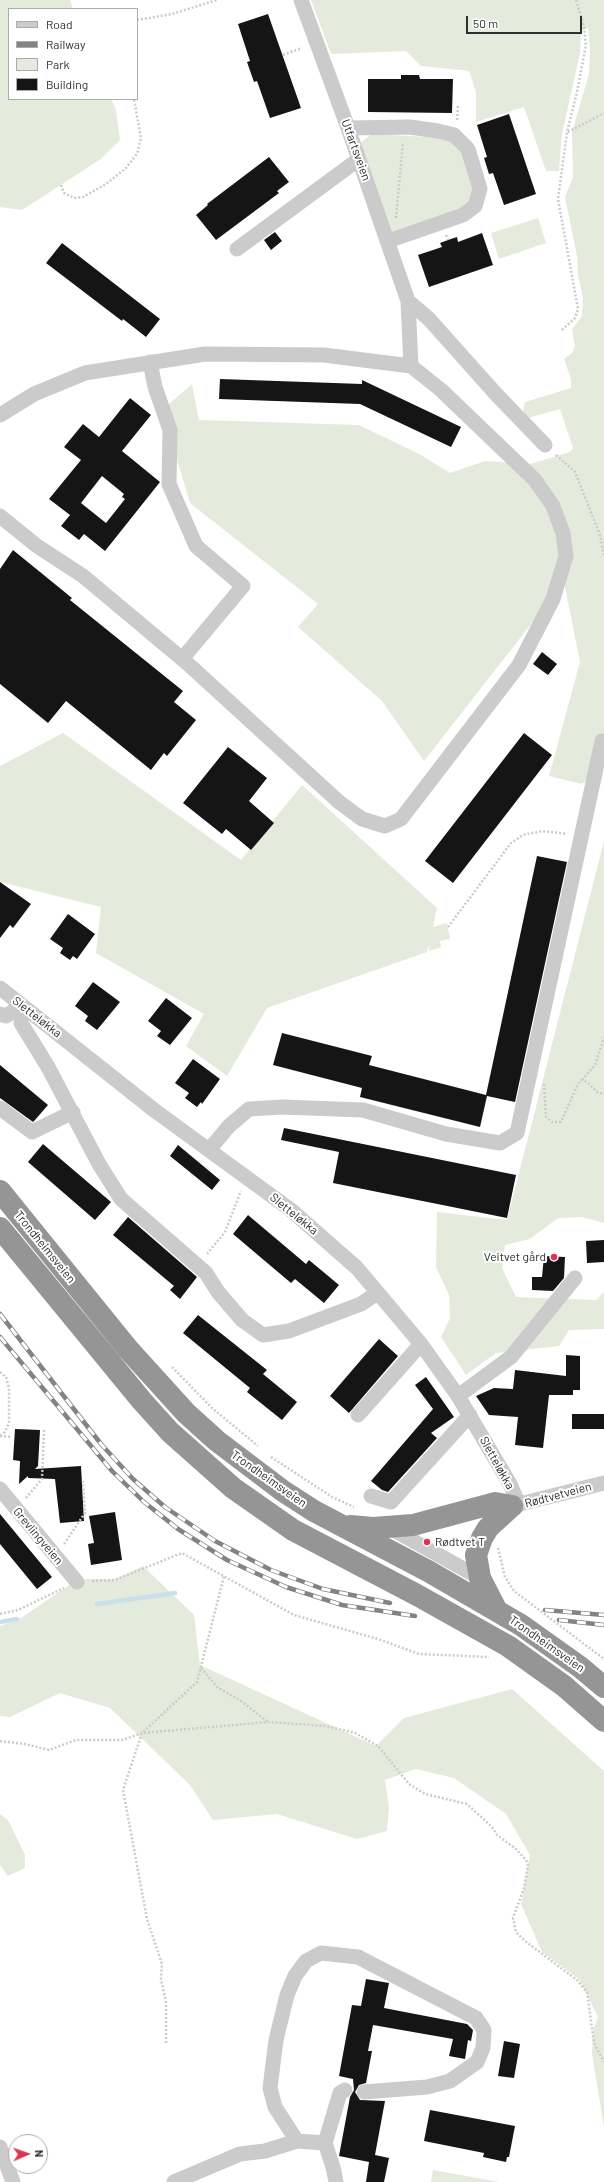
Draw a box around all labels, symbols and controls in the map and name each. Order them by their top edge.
legend [8,8,138,100]
scale bar [468,8,584,34]
text: 50 m [473,16,498,30]
text: Road [46,17,73,31]
text: Railway [46,37,85,51]
text: Park [46,57,70,71]
text: Building [46,77,88,91]
street label: Utfartsveien [338,117,374,183]
street label: Sletteløkka [10,993,64,1041]
street label: Sletteløkka [267,1190,321,1238]
street label: Trondheimsveien [11,1208,79,1286]
place label: Veitvet gård [484,1250,546,1264]
marker: Veitvet gård [549,1252,559,1262]
street label: Sletteløkka [477,1434,517,1492]
street label: Trondheimsveien [228,1448,310,1510]
street label: Rødtvetveien [523,1479,593,1511]
street label: Grevlingveien [10,1505,66,1567]
place label: Rødtvet T [435,1535,485,1549]
marker: Rødtvet T [422,1537,432,1547]
street label: Trondheimsveien [506,1613,588,1675]
north arrow [8,2134,48,2174]
text: N [33,2150,46,2157]

